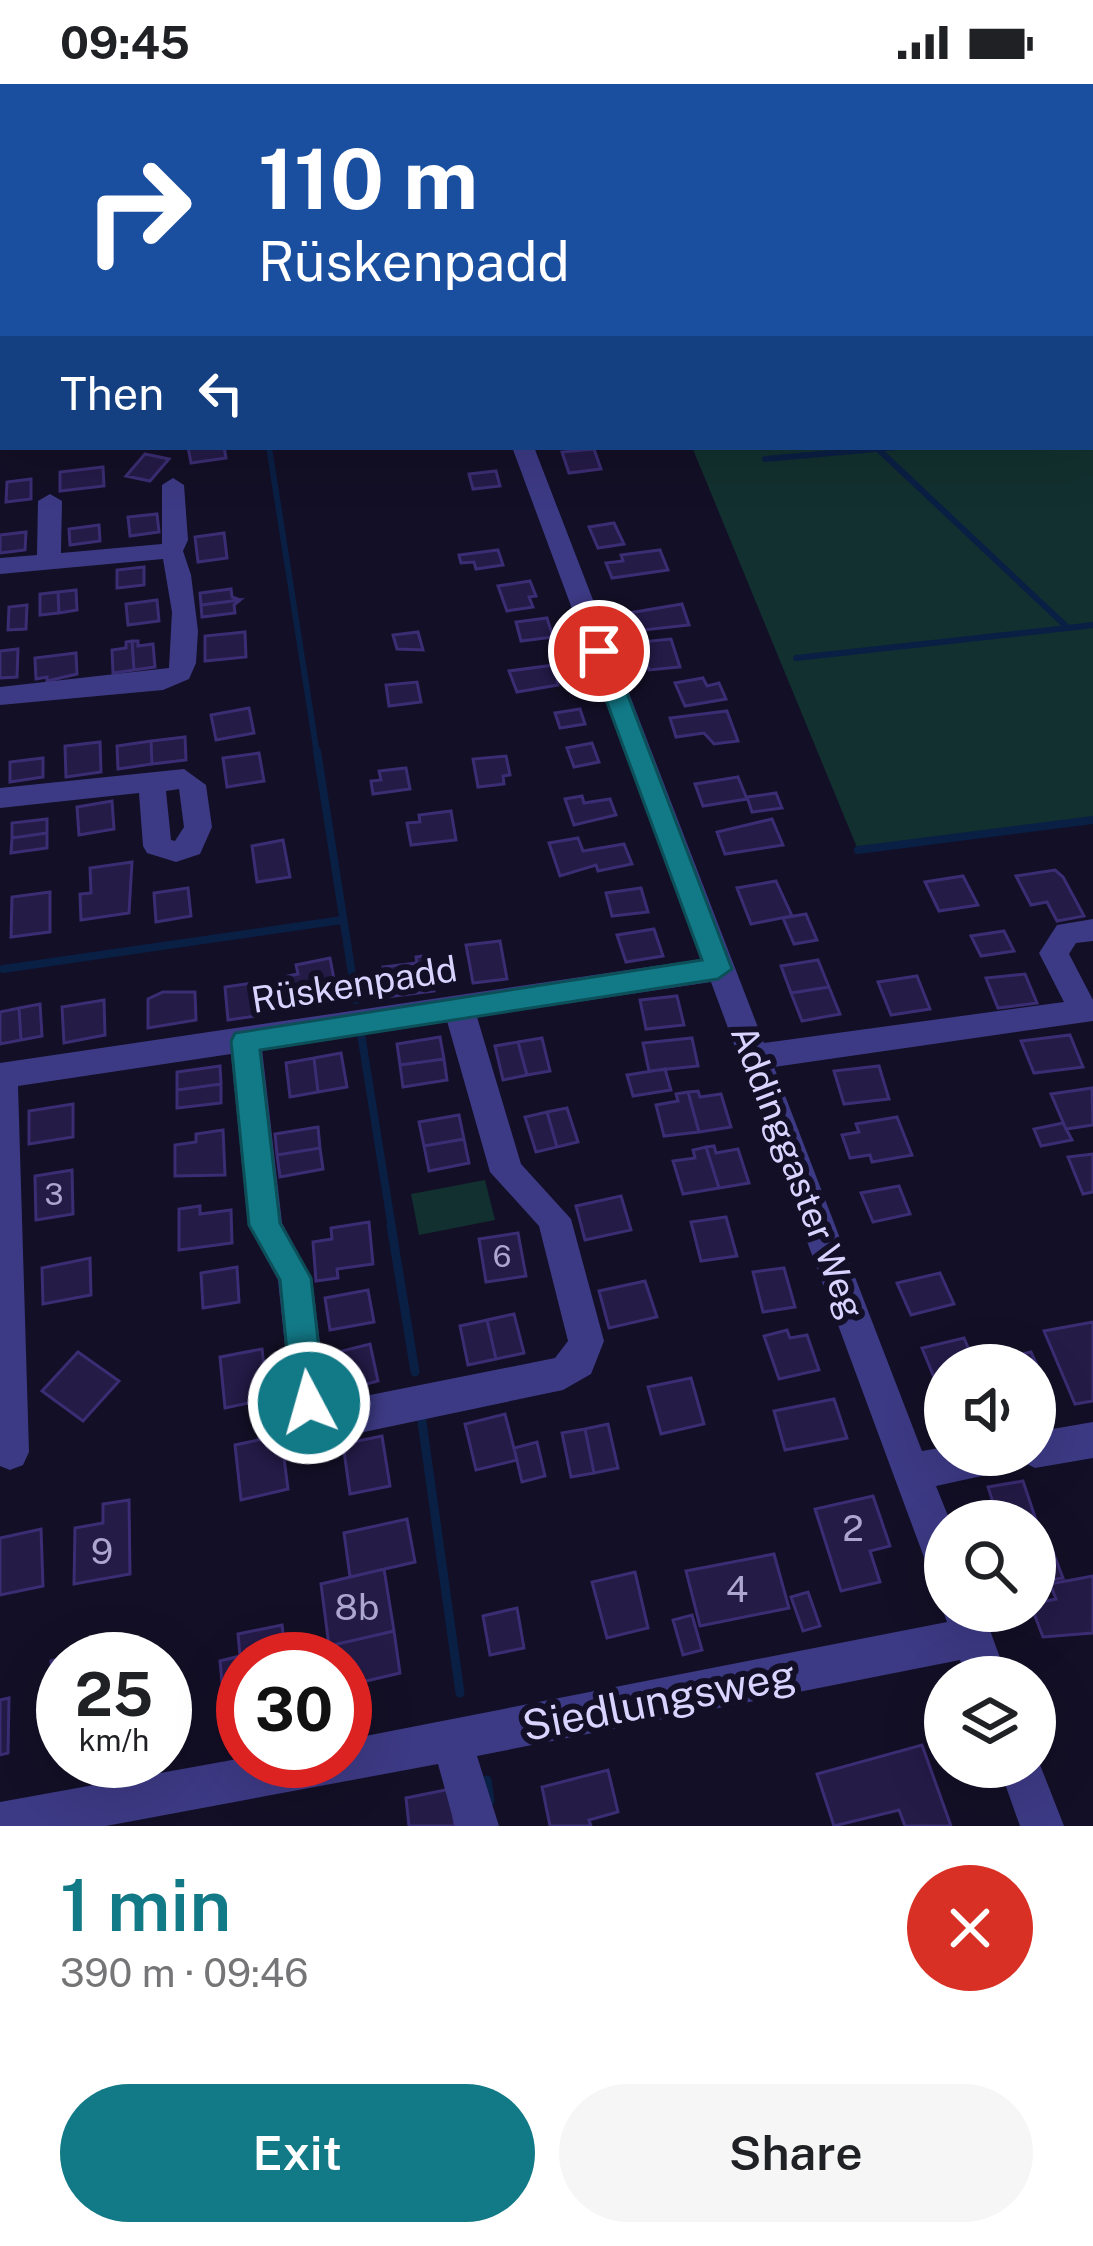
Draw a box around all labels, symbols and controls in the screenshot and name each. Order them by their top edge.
text: 09:45 [60,16,190,69]
text: 110 m [258,129,478,228]
icon: right [60,132,216,288]
text: Rüskenpadd [258,230,570,293]
icon: left [188,360,254,426]
text: Then [60,367,164,420]
pin [548,600,650,702]
icon: arrive [566,618,632,684]
street label: Rüskenpadd [248,947,460,1021]
street label: Addinggaster Weg [723,1019,873,1325]
house number: 3 [45,1176,63,1212]
house number: 6 [493,1238,511,1274]
position arrow [246,1340,372,1466]
map controls [924,1344,1056,1788]
button: sound [924,1344,1056,1476]
button: search [924,1500,1056,1632]
house number: 2 [842,1507,864,1549]
house number: 9 [91,1530,113,1572]
house number: 4 [726,1568,748,1610]
house number: 8b [335,1586,379,1628]
speed limit sign: 30 [216,1632,372,1788]
street label: Siedlungsweg [518,1649,800,1750]
button: layers [924,1656,1056,1788]
text: 25 [75,1659,153,1730]
text: km/h [79,1722,149,1758]
text: 1 min [60,1863,231,1947]
button: close [907,1865,1033,1991]
text: 390 m · 09:46 [60,1950,308,1996]
button: Exit [60,2084,535,2222]
button: Share [559,2084,1033,2222]

